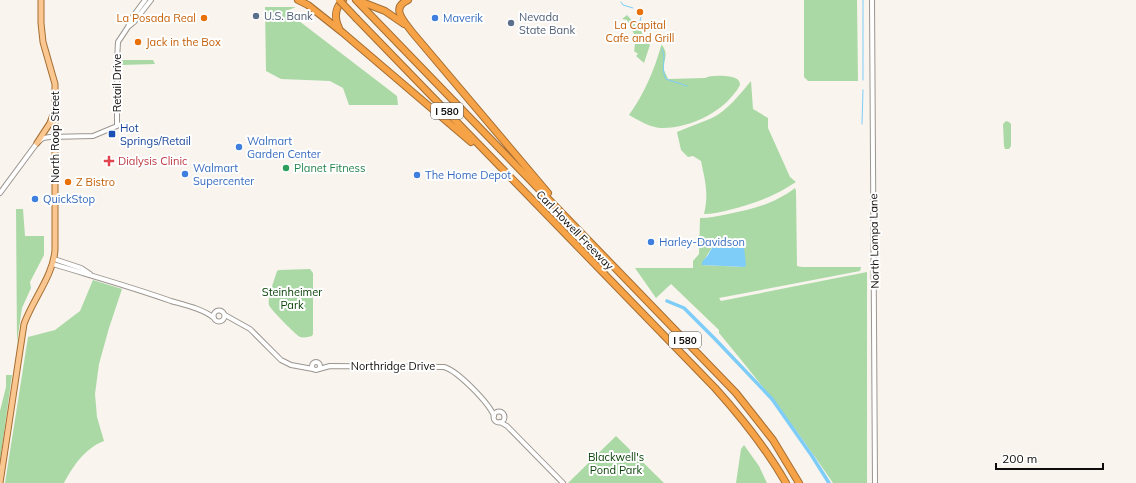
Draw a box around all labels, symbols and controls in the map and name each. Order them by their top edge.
marker: La Capital Cafe and Grill [635,7,645,17]
place label: U.S. Bank [264,9,313,23]
place label: Nevada State Bank [519,10,575,37]
place label: La Posada Real [117,11,196,25]
marker: U.S. Bank [251,11,261,21]
place label: Maverik [443,11,483,25]
marker: La Posada Real [199,13,209,23]
marker: Maverik [430,13,440,23]
marker: Nevada State Bank [506,18,516,28]
place label: La Capital Cafe and Grill [606,18,674,45]
place label: Jack in the Box [146,35,221,49]
marker: Jack in the Box [133,37,143,47]
street label: Retail Drive [110,54,124,112]
street label: North Roop Street [48,91,62,183]
road number: I 580 [431,103,463,119]
place label: Hot Springs/Retail [120,121,191,148]
marker: Hot Springs/Retail [107,129,117,139]
place label: Walmart Garden Center [247,134,321,161]
marker: Walmart Garden Center [234,142,244,152]
place label: Dialysis Clinic [118,154,188,168]
marker: Dialysis Clinic [103,155,115,167]
place label: Walmart Supercenter [193,161,254,188]
place label: Planet Fitness [294,161,366,175]
marker: Planet Fitness [281,163,291,173]
place label: The Home Depot [425,168,511,182]
marker: Walmart Supercenter [180,169,190,179]
marker: The Home Depot [412,170,422,180]
place label: Z Bistro [76,175,115,189]
marker: Z Bistro [63,177,73,187]
street label: Carl Howell Freeway [533,187,617,273]
place label: QuickStop [43,192,95,206]
street label: North Lompa Lane [866,193,882,289]
marker: QuickStop [30,194,40,204]
place label: Harley-Davidson [659,235,745,249]
marker: Harley-Davidson [646,237,656,247]
park label: Steinheimer Park [262,285,322,312]
road number: I 580 [669,332,701,348]
street label: Northridge Drive [351,359,435,373]
scale bar [996,445,1103,471]
park label: Blackwell's Pond Park [588,450,644,477]
text: 200 m [1002,451,1037,466]

